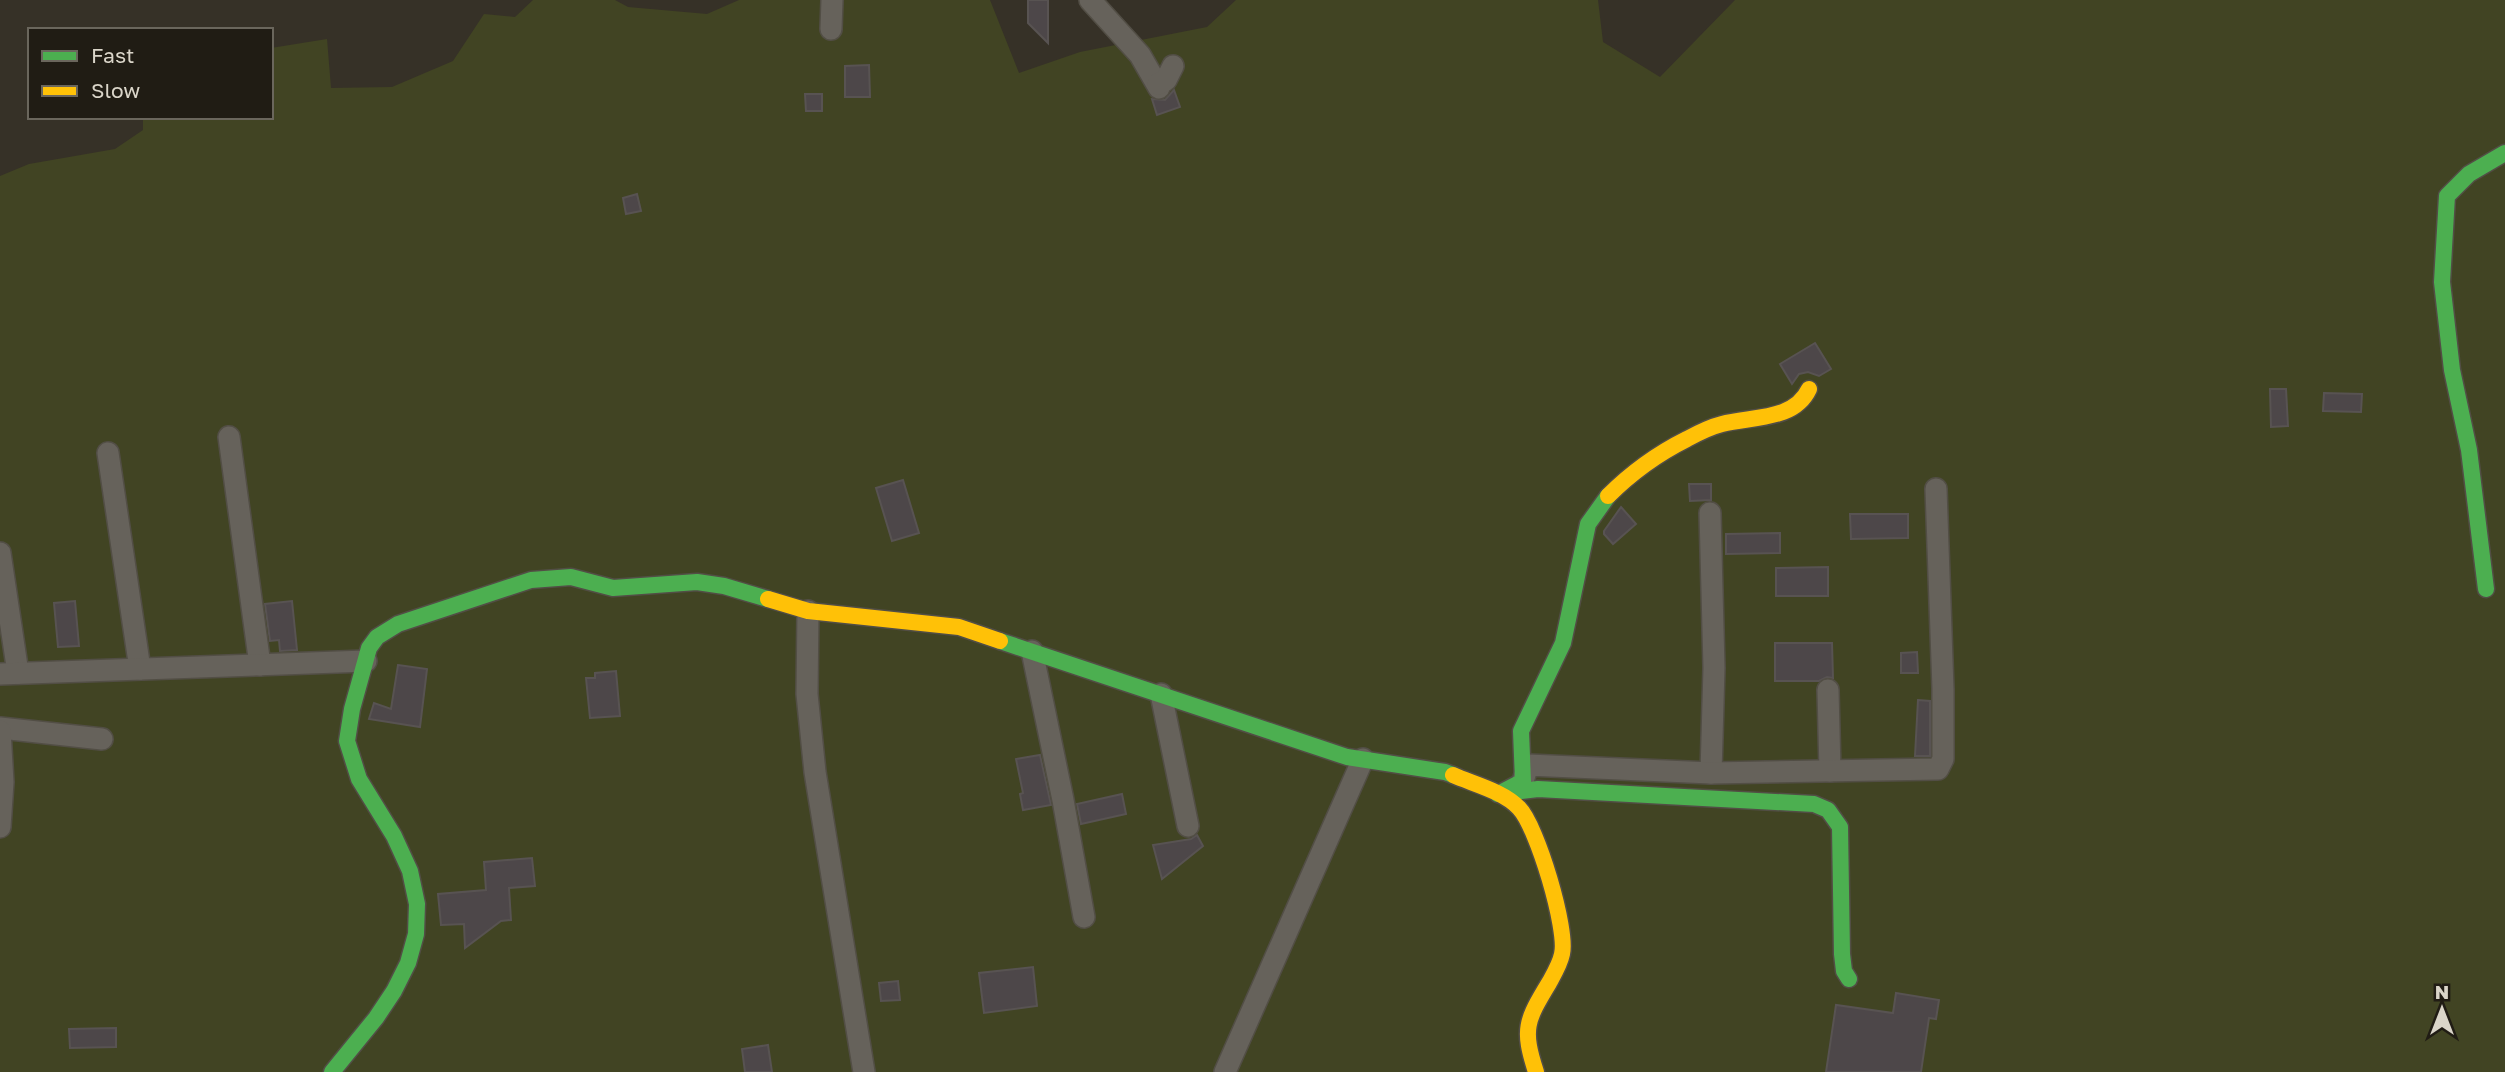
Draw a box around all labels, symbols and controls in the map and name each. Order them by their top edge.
legend [28,28,273,119]
text: Fast [91,42,134,68]
text: Slow [91,77,140,103]
north arrow [2407,974,2477,1044]
text: N [2435,980,2449,1003]

